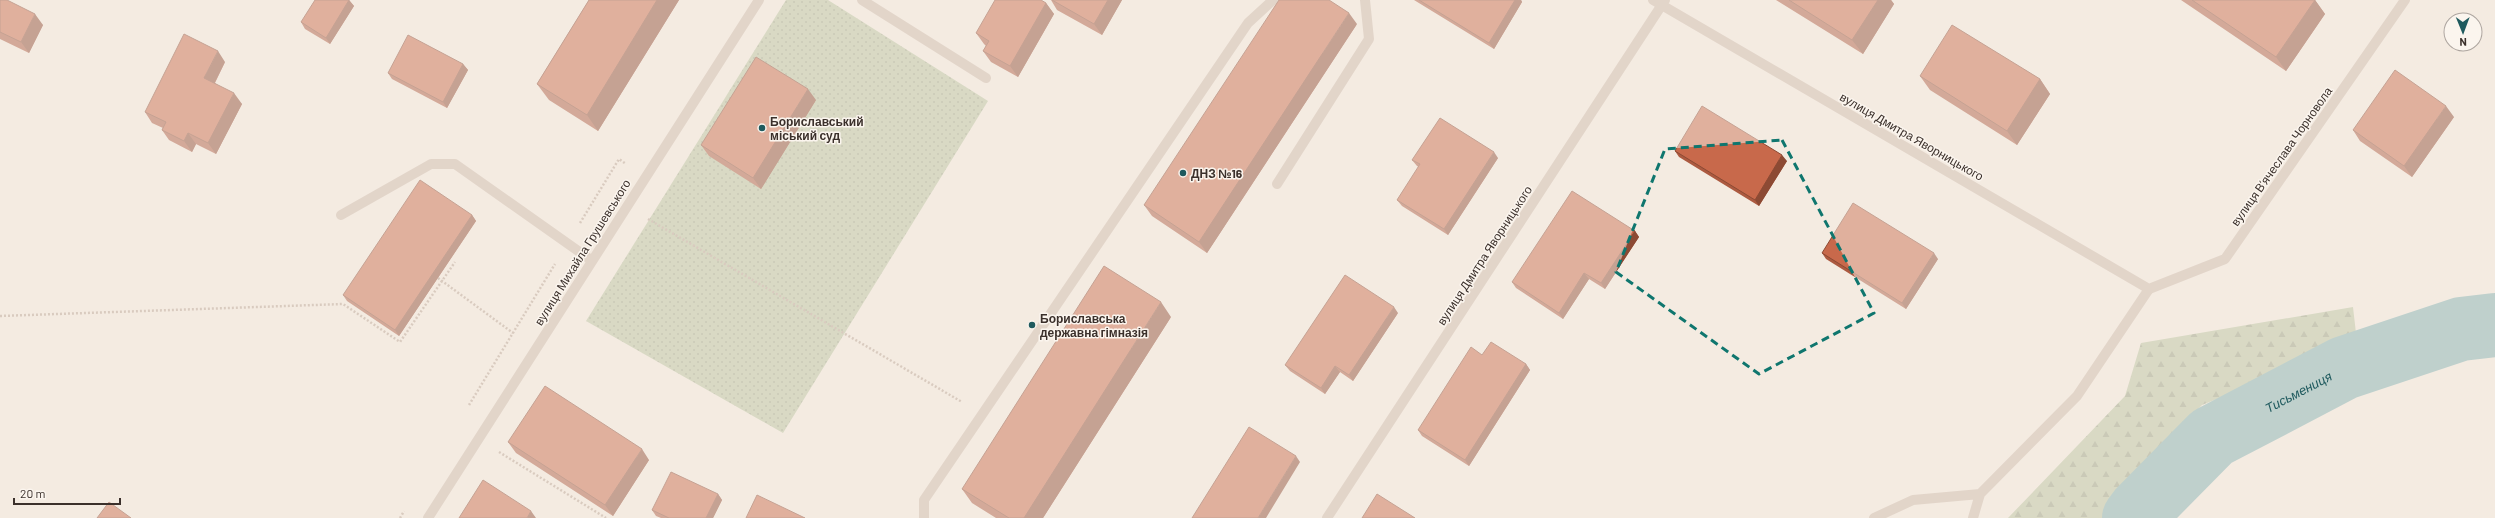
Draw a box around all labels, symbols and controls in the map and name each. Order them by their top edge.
north arrow [2443,12,2483,52]
text: N [2459,36,2467,49]
street label: вулиця Вʼячеслава Чорновола [2228,84,2335,229]
street label: вулиця Дмитра Яворницького [1837,89,1986,184]
place label: Бориславський міський суд [770,114,864,143]
marker: Бориславський міський суд [757,123,767,133]
place label: ДНЗ №16 [1191,166,1243,181]
marker: ДНЗ №16 [1178,168,1188,178]
street label: вулиця Михайла Грушевського [531,176,634,328]
street label: вулиця Дмитра Яворницького [1434,182,1535,328]
place label: Бориславська державна гімназія [1040,311,1148,340]
marker: Бориславська державна гімназія [1027,320,1037,330]
water label: Тисьмениця [2262,368,2334,416]
scale bar [14,480,120,506]
text: 20 m [20,486,46,500]

